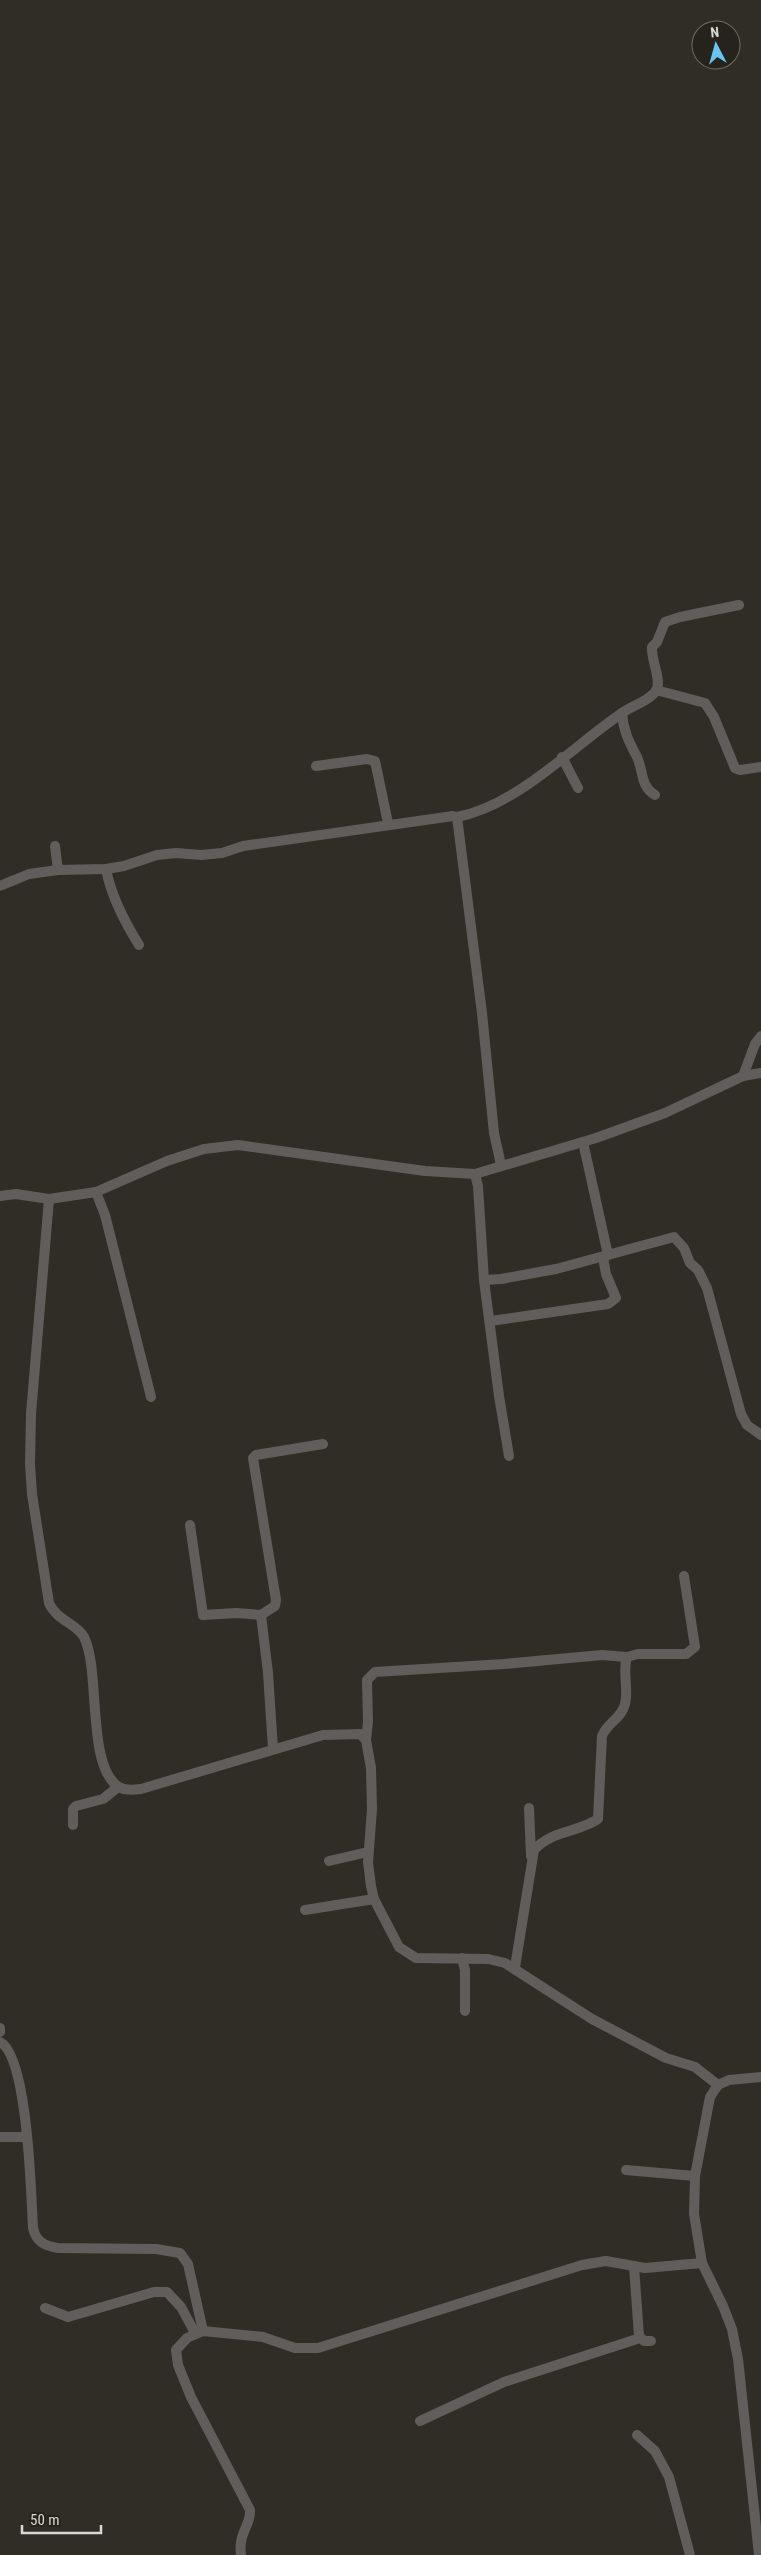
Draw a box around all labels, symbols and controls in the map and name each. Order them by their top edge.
north arrow [691,20,741,70]
text: N [710,24,720,40]
scale bar [22,2502,101,2534]
text: 50 m [30,2511,60,2529]

